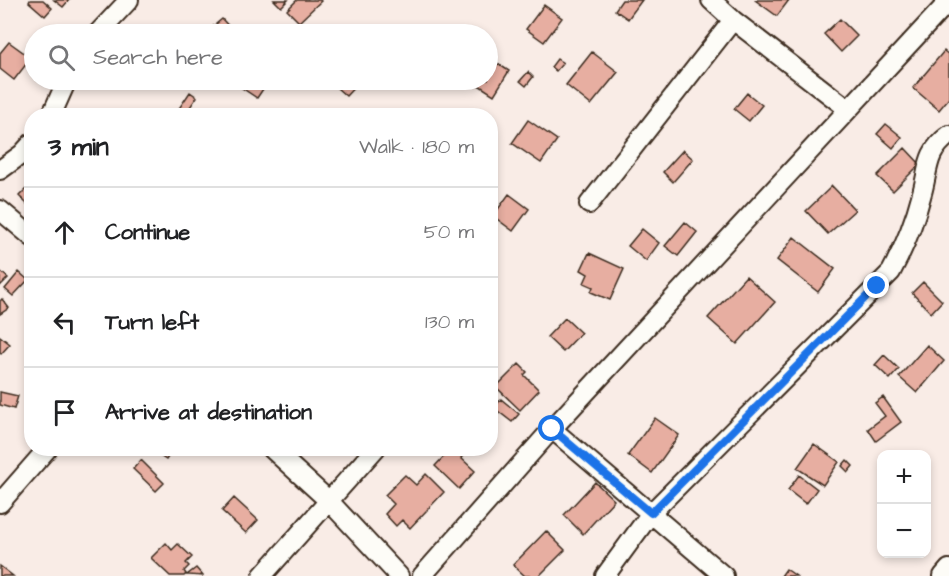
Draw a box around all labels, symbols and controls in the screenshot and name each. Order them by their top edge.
search box [24,24,498,90]
icon: search [45,41,78,74]
text: Search here [93,42,223,73]
text: 3 min [48,129,109,165]
text: Walk · 180 m [359,133,474,161]
icon: ahead [48,216,81,249]
text: Continue [105,217,190,248]
text: 50 m [424,218,474,246]
route end [863,272,889,298]
icon: left [48,306,81,339]
text: Turn left [105,307,199,338]
text: 130 m [425,308,474,336]
icon: arrive [48,396,81,429]
text: Arrive at destination [105,397,312,428]
route start [538,415,564,441]
map controls [877,450,931,558]
button: + [877,450,931,504]
button: − [877,504,931,558]

